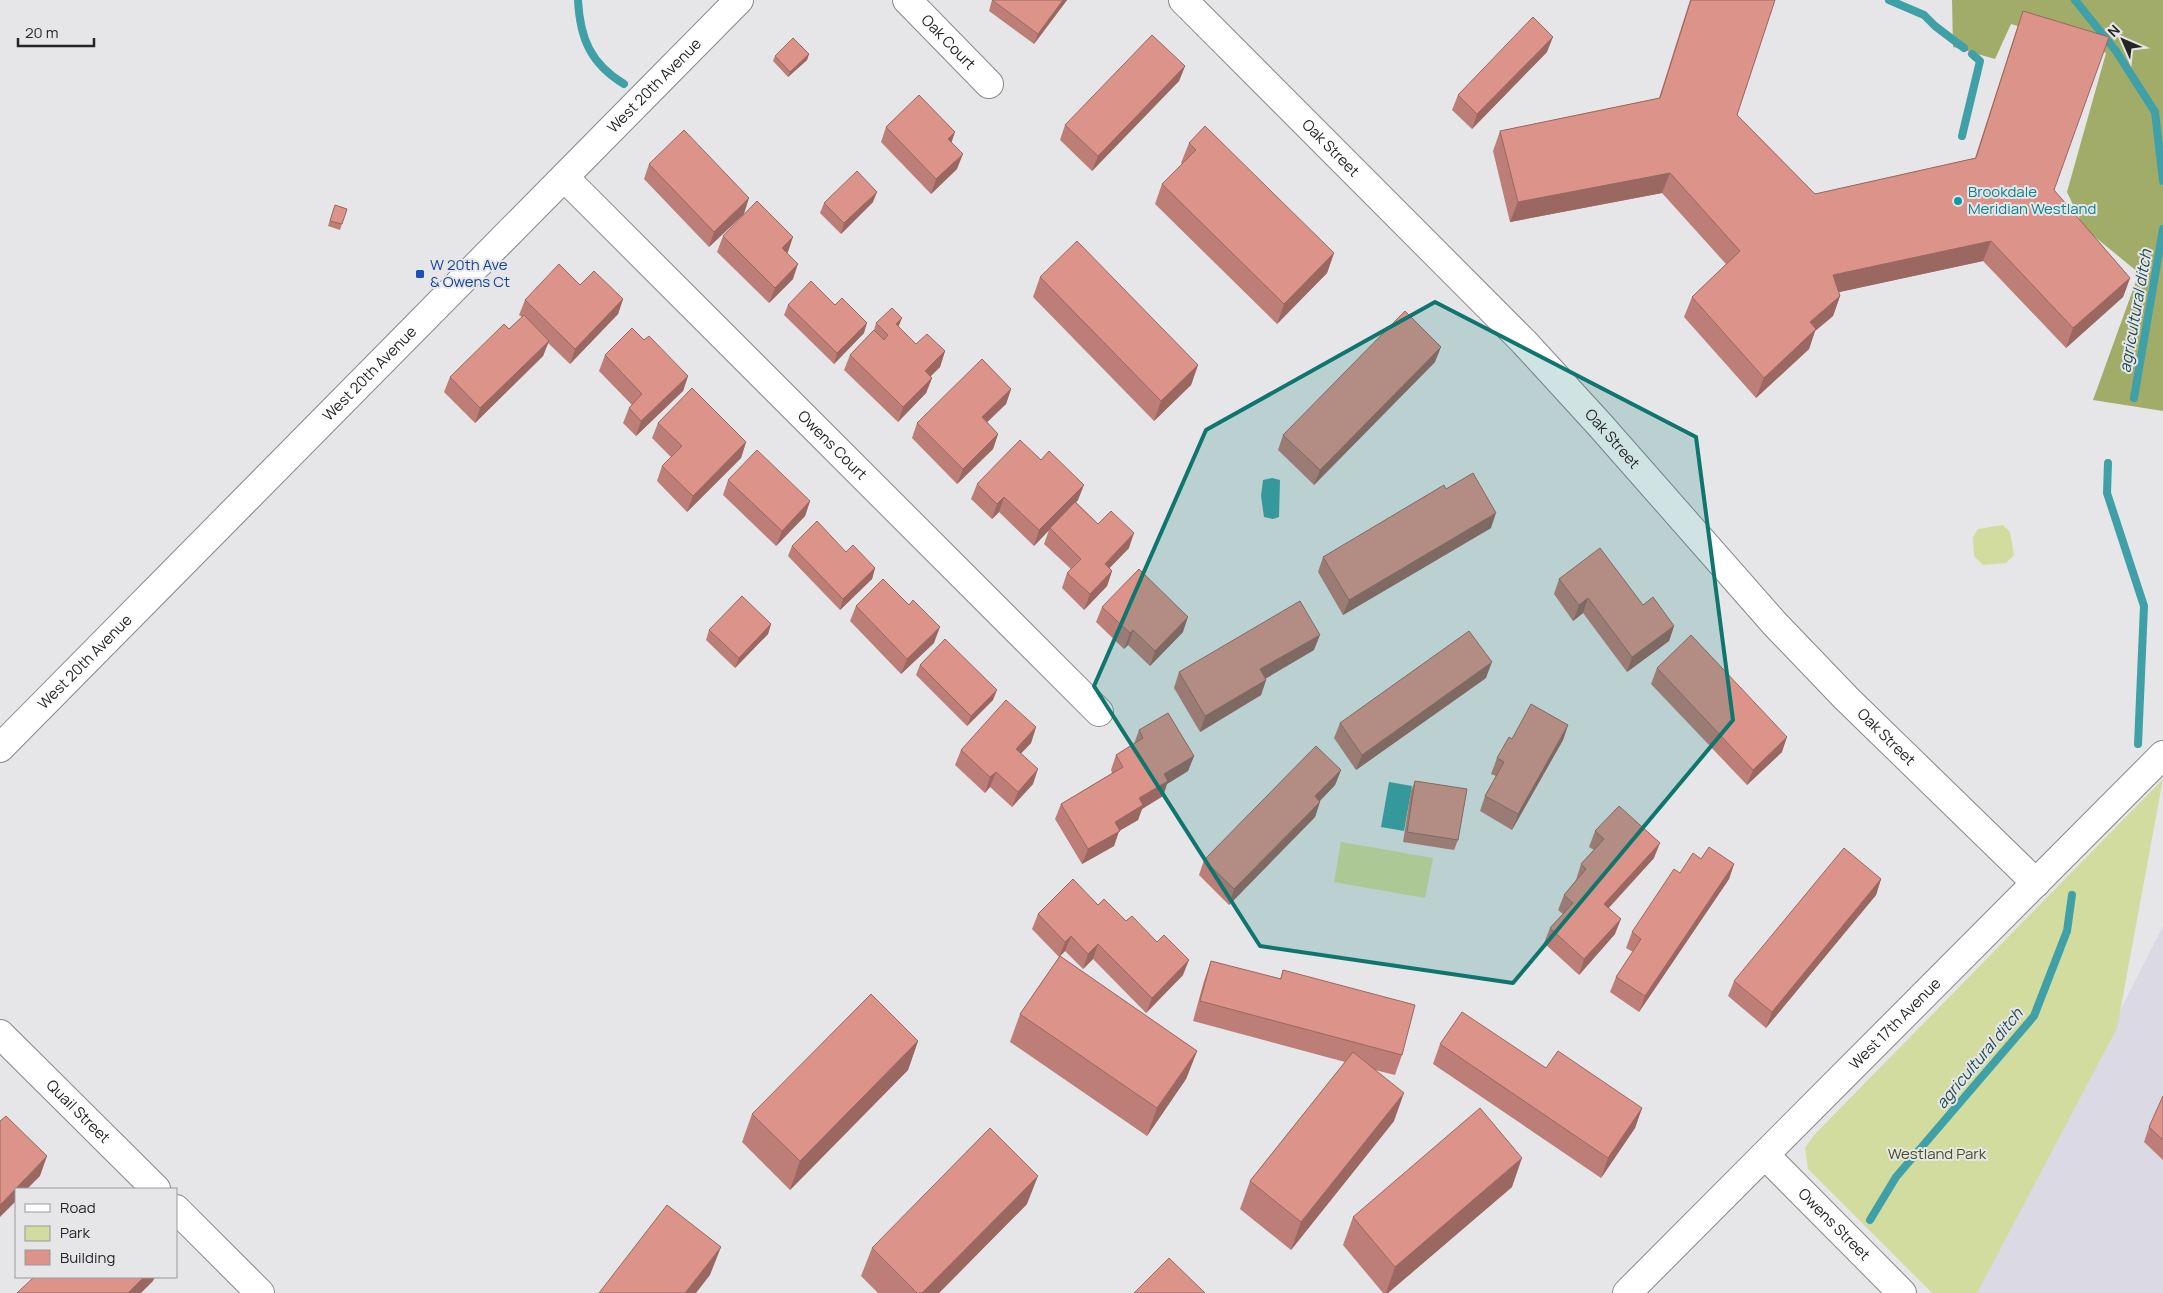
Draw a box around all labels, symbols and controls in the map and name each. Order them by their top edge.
street label: Oak Court [917,10,980,74]
scale bar [18,15,94,47]
north arrow [2098,15,2148,65]
text: N [2103,20,2124,41]
text: 20 m [25,22,58,43]
street label: West 20th Avenue [602,33,706,138]
street label: Oak Street [1297,114,1364,181]
place label: Brookdale Meridian Westland [1968,181,2096,219]
marker: Brookdale Meridian Westland [1952,195,1964,207]
water label: agricultural ditch [2113,247,2157,374]
place label: W 20th Ave & Owens Ct [430,254,510,292]
marker: W 20th Ave & Owens Ct [414,268,426,280]
street label: West 20th Avenue [318,321,421,426]
street label: Oak Street [1580,404,1645,473]
street label: Owens Court [793,406,872,484]
street label: West 20th Avenue [33,609,137,714]
street label: Oak Street [1853,703,1920,770]
street label: West 17th Avenue [1845,973,1945,1074]
water label: agricultural ditch [1930,1003,2028,1113]
street label: Quail Street [42,1075,115,1148]
park label: Westland Park [1888,1143,1987,1164]
street label: Owens Street [1794,1183,1875,1265]
legend [15,1188,178,1278]
text: Road [60,1197,96,1218]
text: Park [60,1222,90,1243]
text: Building [60,1247,115,1268]

